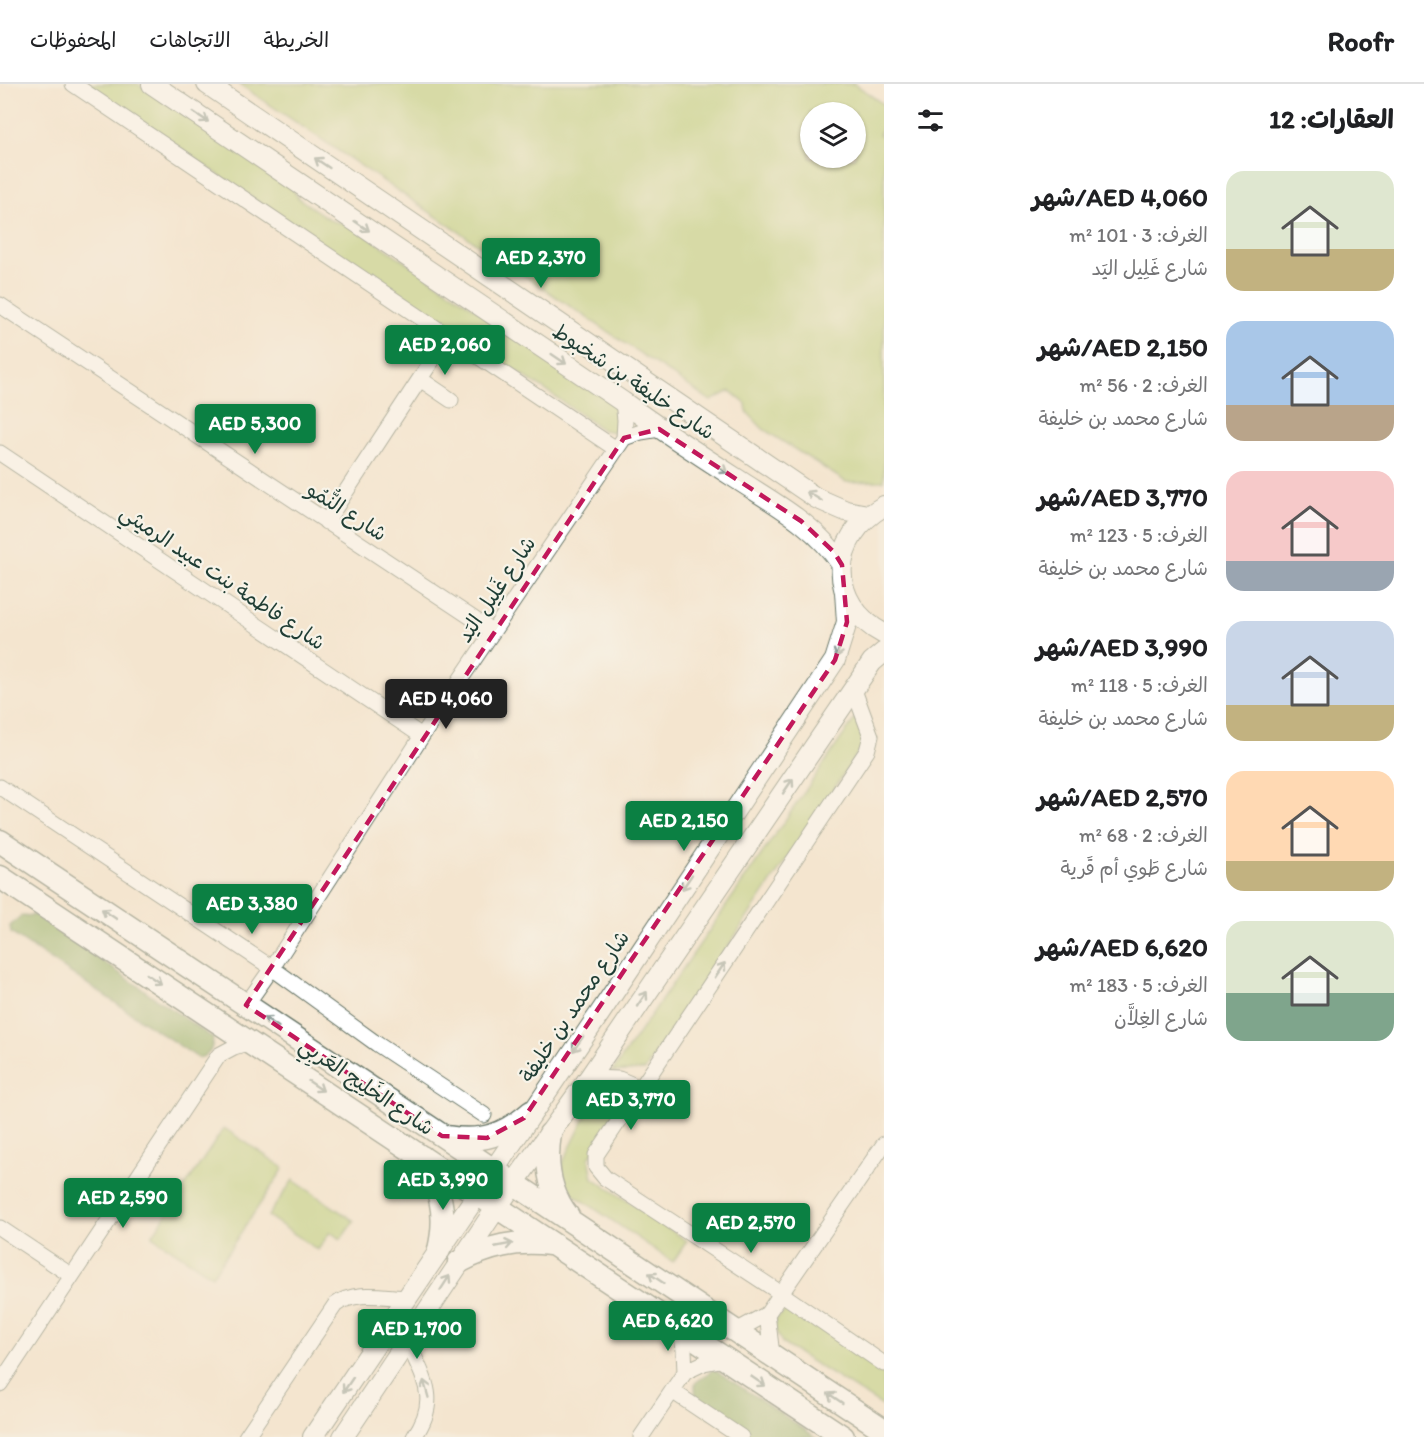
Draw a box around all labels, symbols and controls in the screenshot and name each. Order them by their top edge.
text: Roofr [1328,24,1394,58]
text: المحفوظات [30,27,116,52]
text: الاتجاهات [149,27,231,52]
text: الخريطة [264,27,329,52]
map controls [800,102,866,168]
button: layers [800,102,866,168]
text: العقارات: 12 [1269,103,1394,135]
icon: filters [914,104,947,137]
one-way arrow [192,111,208,123]
one-way arrow [314,156,331,169]
text: AED 4,060/شهر [1032,181,1208,213]
icon: home [1274,195,1346,267]
one-way arrow [354,220,370,232]
text: الغرف: 3 · 101 m² [1069,223,1208,247]
pin: AED 2,370 [472,238,610,289]
text: AED 2,370 [496,245,586,269]
text: شارع غَلِيل اليَد [1091,256,1208,280]
street label: شارع خليفة بن شخبوط [547,318,720,447]
pin: AED 2,060 [376,325,514,376]
text: AED 2,150/شهر [1038,331,1208,363]
text: AED 2,060 [399,332,491,356]
icon: home [1274,345,1346,417]
one-way arrow [550,352,567,365]
text: الغرف: 2 · 56 m² [1079,373,1208,397]
pin: AED 5,300 [186,404,324,455]
text: شارع محمد بن خليفة [1038,406,1208,430]
text: AED 5,300 [209,411,301,435]
one-way arrow [711,462,728,474]
street label: شارع النُّمُو [300,473,393,549]
text: AED 3,770/شهر [1037,481,1208,513]
one-way arrow [806,490,823,502]
icon: home [1274,495,1346,567]
street label: شارع فاطمة بنت عبيد الرميثي [112,499,330,661]
text: الغرف: 5 · 123 m² [1070,523,1208,547]
street label: شارع غَلِيل اليَد [451,531,543,648]
text: شارع محمد بن خليفة [1038,556,1208,580]
text: AED 3,990/شهر [1036,631,1208,663]
one-way arrow [832,639,843,658]
icon: home [1274,645,1346,717]
text: الغرف: 5 · 118 m² [1071,673,1208,697]
pin: AED 4,060 [377,679,515,730]
text: AED 4,060 [399,686,493,710]
text: شارع محمد بن خليفة [1038,706,1208,730]
one-way arrow [782,779,794,795]
text: AED 2,570/شهر [1037,781,1208,813]
icon: home [1274,795,1346,867]
pin: AED 2,150 [615,801,753,852]
text: AED 2,150 [639,808,729,832]
text: الغرف: 2 · 68 m² [1079,823,1208,847]
text: شارع طَوي أم قَرية [1060,856,1208,880]
one-way arrow [680,874,693,891]
pin: AED 3,380 [183,884,321,935]
text: AED 3,380 [206,891,298,915]
one-way arrow [101,908,118,920]
street label: شارع محمد بن خليفة [514,925,637,1088]
text: AED 6,620/شهر [1036,931,1208,963]
icon: home [1274,945,1346,1017]
one-way arrow [714,962,726,979]
one-way arrow [145,973,162,985]
text: الغرف: 5 · 183 m² [1069,973,1208,997]
one-way arrow [636,992,648,1008]
text: شارع الغِلاَّن [1114,1006,1208,1030]
one-way arrow [263,1016,280,1028]
street label: شارع الخَلِيج العَربِي [291,1031,439,1146]
one-way arrow [572,1035,584,1052]
one-way arrow [308,1080,325,1093]
pin: AED 3,770 [562,1080,700,1131]
text: AED 3,770 [586,1087,676,1111]
pin: AED 3,990 [374,1160,512,1211]
text: AED 3,990 [398,1167,488,1191]
pin: AED 2,590 [54,1178,192,1229]
text: AED 2,590 [78,1185,168,1209]
pin: AED 2,570 [682,1203,820,1254]
text: AED 2,570 [706,1210,796,1234]
one-way arrow [493,1239,513,1250]
one-way arrow [648,1272,664,1284]
one-way arrow [439,1276,451,1292]
pin: AED 6,620 [599,1301,737,1352]
text: AED 6,620 [623,1308,713,1332]
pin: AED 1,700 [348,1309,486,1360]
text: AED 1,700 [372,1316,462,1340]
one-way arrow [749,1375,766,1387]
one-way arrow [342,1376,354,1393]
one-way arrow [419,1380,431,1399]
one-way arrow [827,1391,844,1404]

